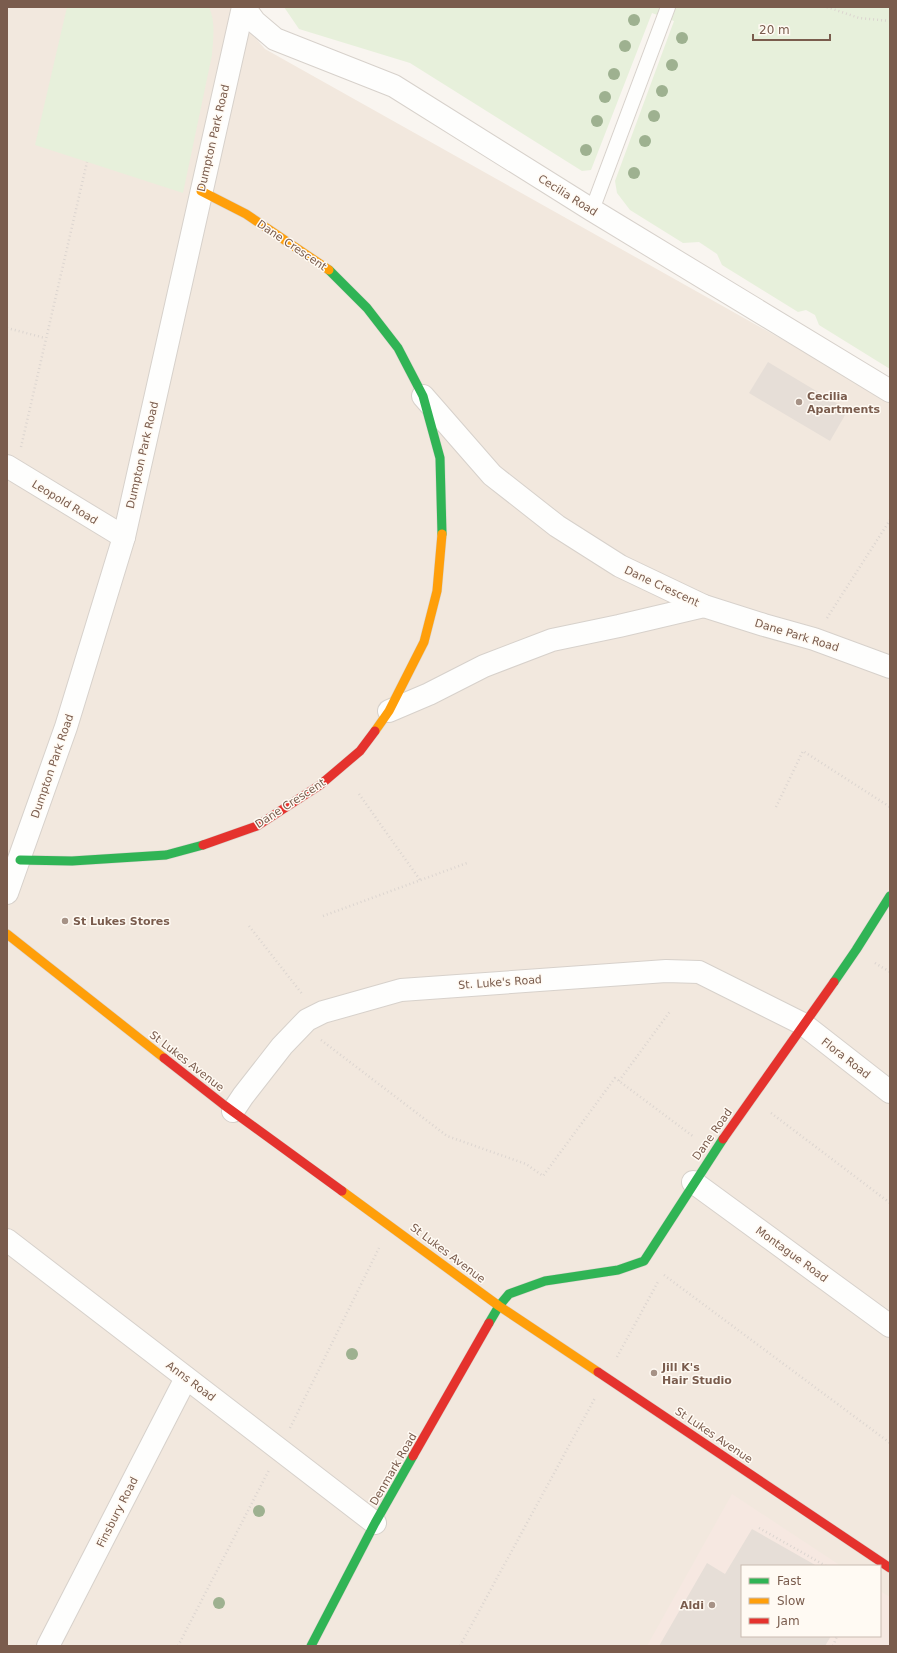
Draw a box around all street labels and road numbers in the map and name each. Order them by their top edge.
street label: Dumpton Park Road [195,83,232,193]
street label: Cecilia Road [536,172,600,219]
street label: Dane Crescent [255,217,329,274]
street label: Dumpton Park Road [124,400,161,510]
street label: Leopold Road [30,478,100,527]
street label: Dane Crescent [622,563,702,610]
street label: Dane Park Road [753,616,841,654]
street label: Dumpton Park Road [28,712,76,820]
street label: Dane Crescent [253,776,328,831]
street label: St. Luke's Road [458,973,542,992]
street label: St Lukes Avenue [147,1028,227,1095]
street label: Flora Road [819,1035,873,1082]
street label: Dane Road [690,1106,735,1163]
street label: St Lukes Avenue [408,1221,488,1286]
street label: Montague Road [753,1224,830,1285]
street label: Anns Road [164,1359,218,1404]
street label: St Lukes Avenue [673,1405,755,1466]
street label: Denmark Road [367,1431,419,1508]
street label: Finsbury Road [94,1475,141,1550]

